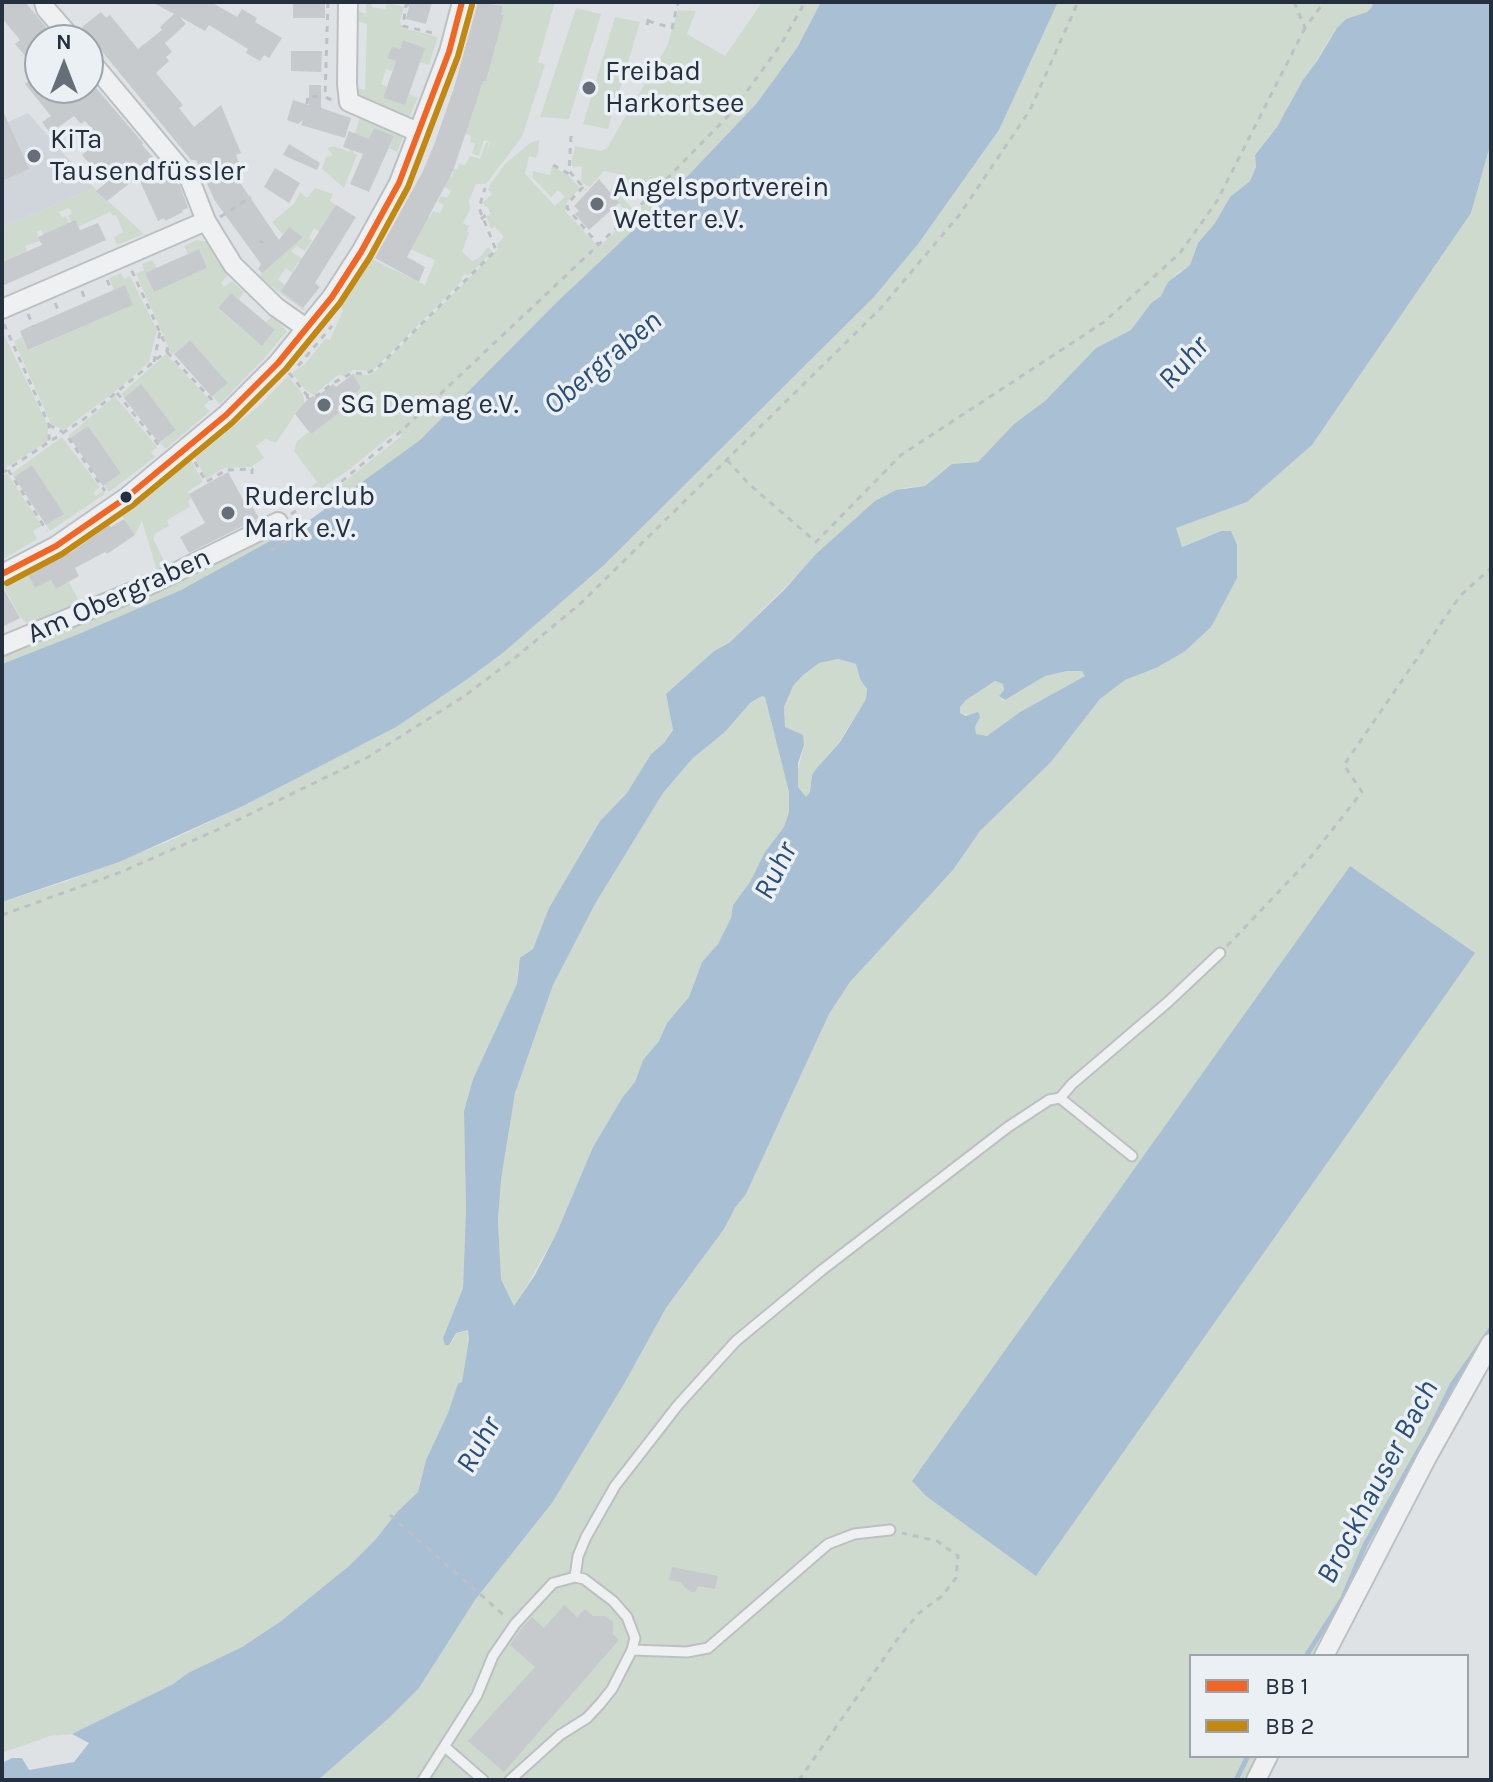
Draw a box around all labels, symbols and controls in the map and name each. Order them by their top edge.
north arrow [24,24,104,104]
text: N [56,29,72,55]
place label: Freibad Harkortsee [605,55,744,121]
marker: Freibad Harkortsee [580,79,598,97]
place label: KiTa Tausendfüssler [50,123,245,189]
marker: KiTa Tausendfüssler [25,147,43,165]
place label: Angelsportverein Wetter e.V. [613,171,829,237]
marker: Angelsportverein Wetter e.V. [588,195,606,213]
water label: Obergraben [536,303,670,423]
water label: Ruhr [1151,329,1217,397]
place label: SG Demag e.V. [340,388,519,422]
marker: SG Demag e.V. [315,396,333,414]
place label: Ruderclub Mark e.V. [244,480,375,546]
unlabelled marker [118,489,134,505]
marker: Ruderclub Mark e.V. [219,504,237,522]
street label: Am Obergraben [22,541,216,651]
water label: Ruhr [746,836,806,906]
water label: Brockhauser Bach [1309,1374,1447,1590]
water label: Ruhr [449,1410,509,1480]
legend [1189,1654,1469,1758]
text: BB 1 [1265,1672,1308,1700]
text: BB 2 [1265,1712,1314,1740]

